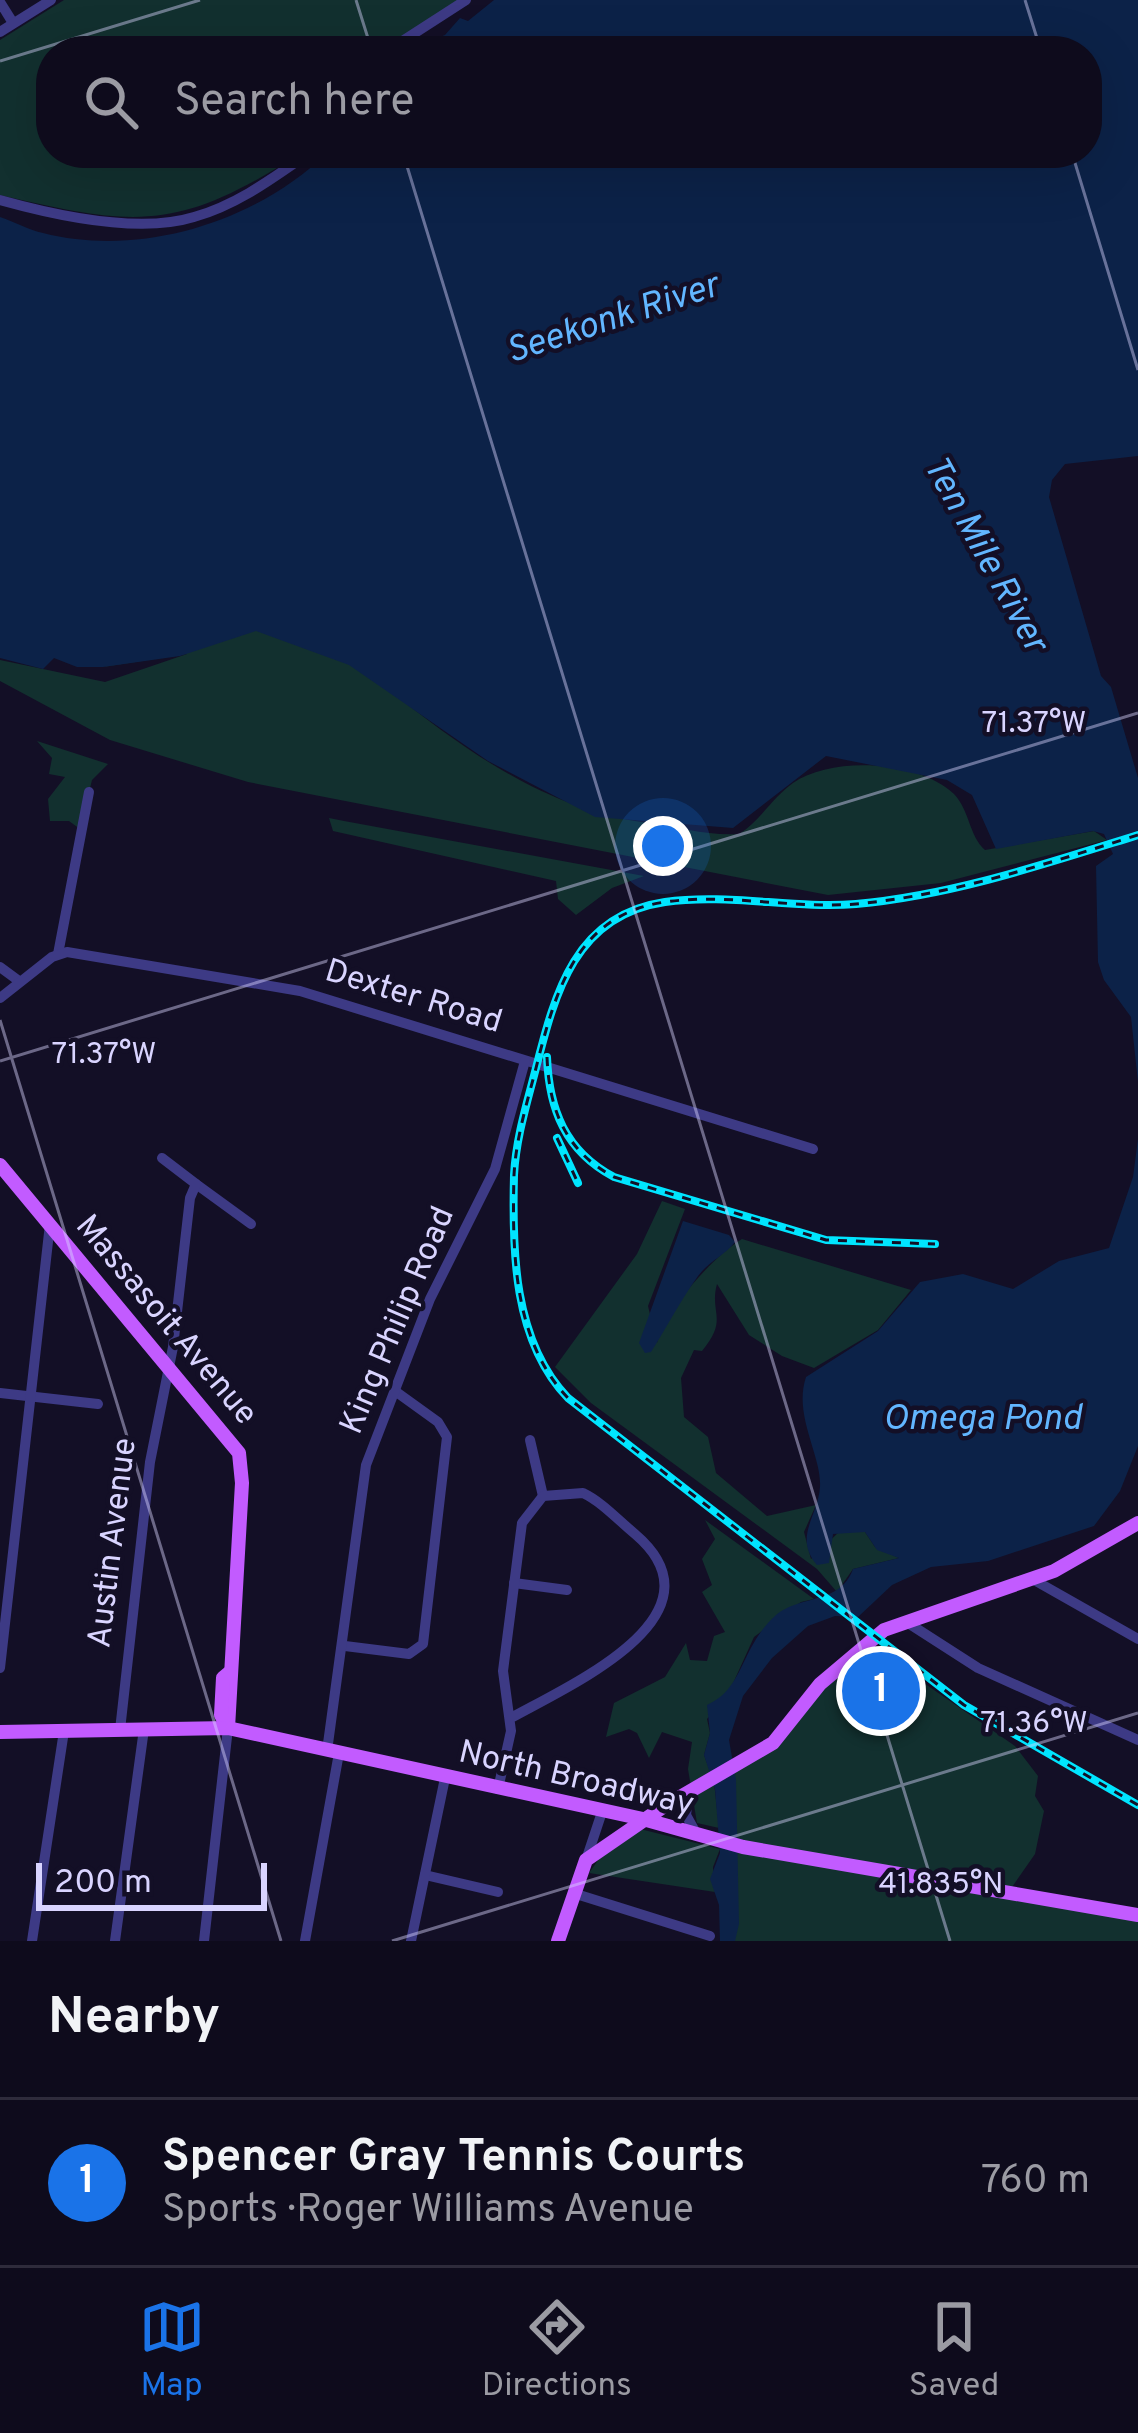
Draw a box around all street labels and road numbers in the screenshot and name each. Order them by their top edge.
street label: Dexter Road [319,951,507,1045]
street label: King Philip Road [332,1201,466,1441]
street label: Massasoit Avenue [65,1207,265,1435]
street label: Austin Avenue [80,1435,148,1651]
street label: North Broadway [454,1733,698,1827]

